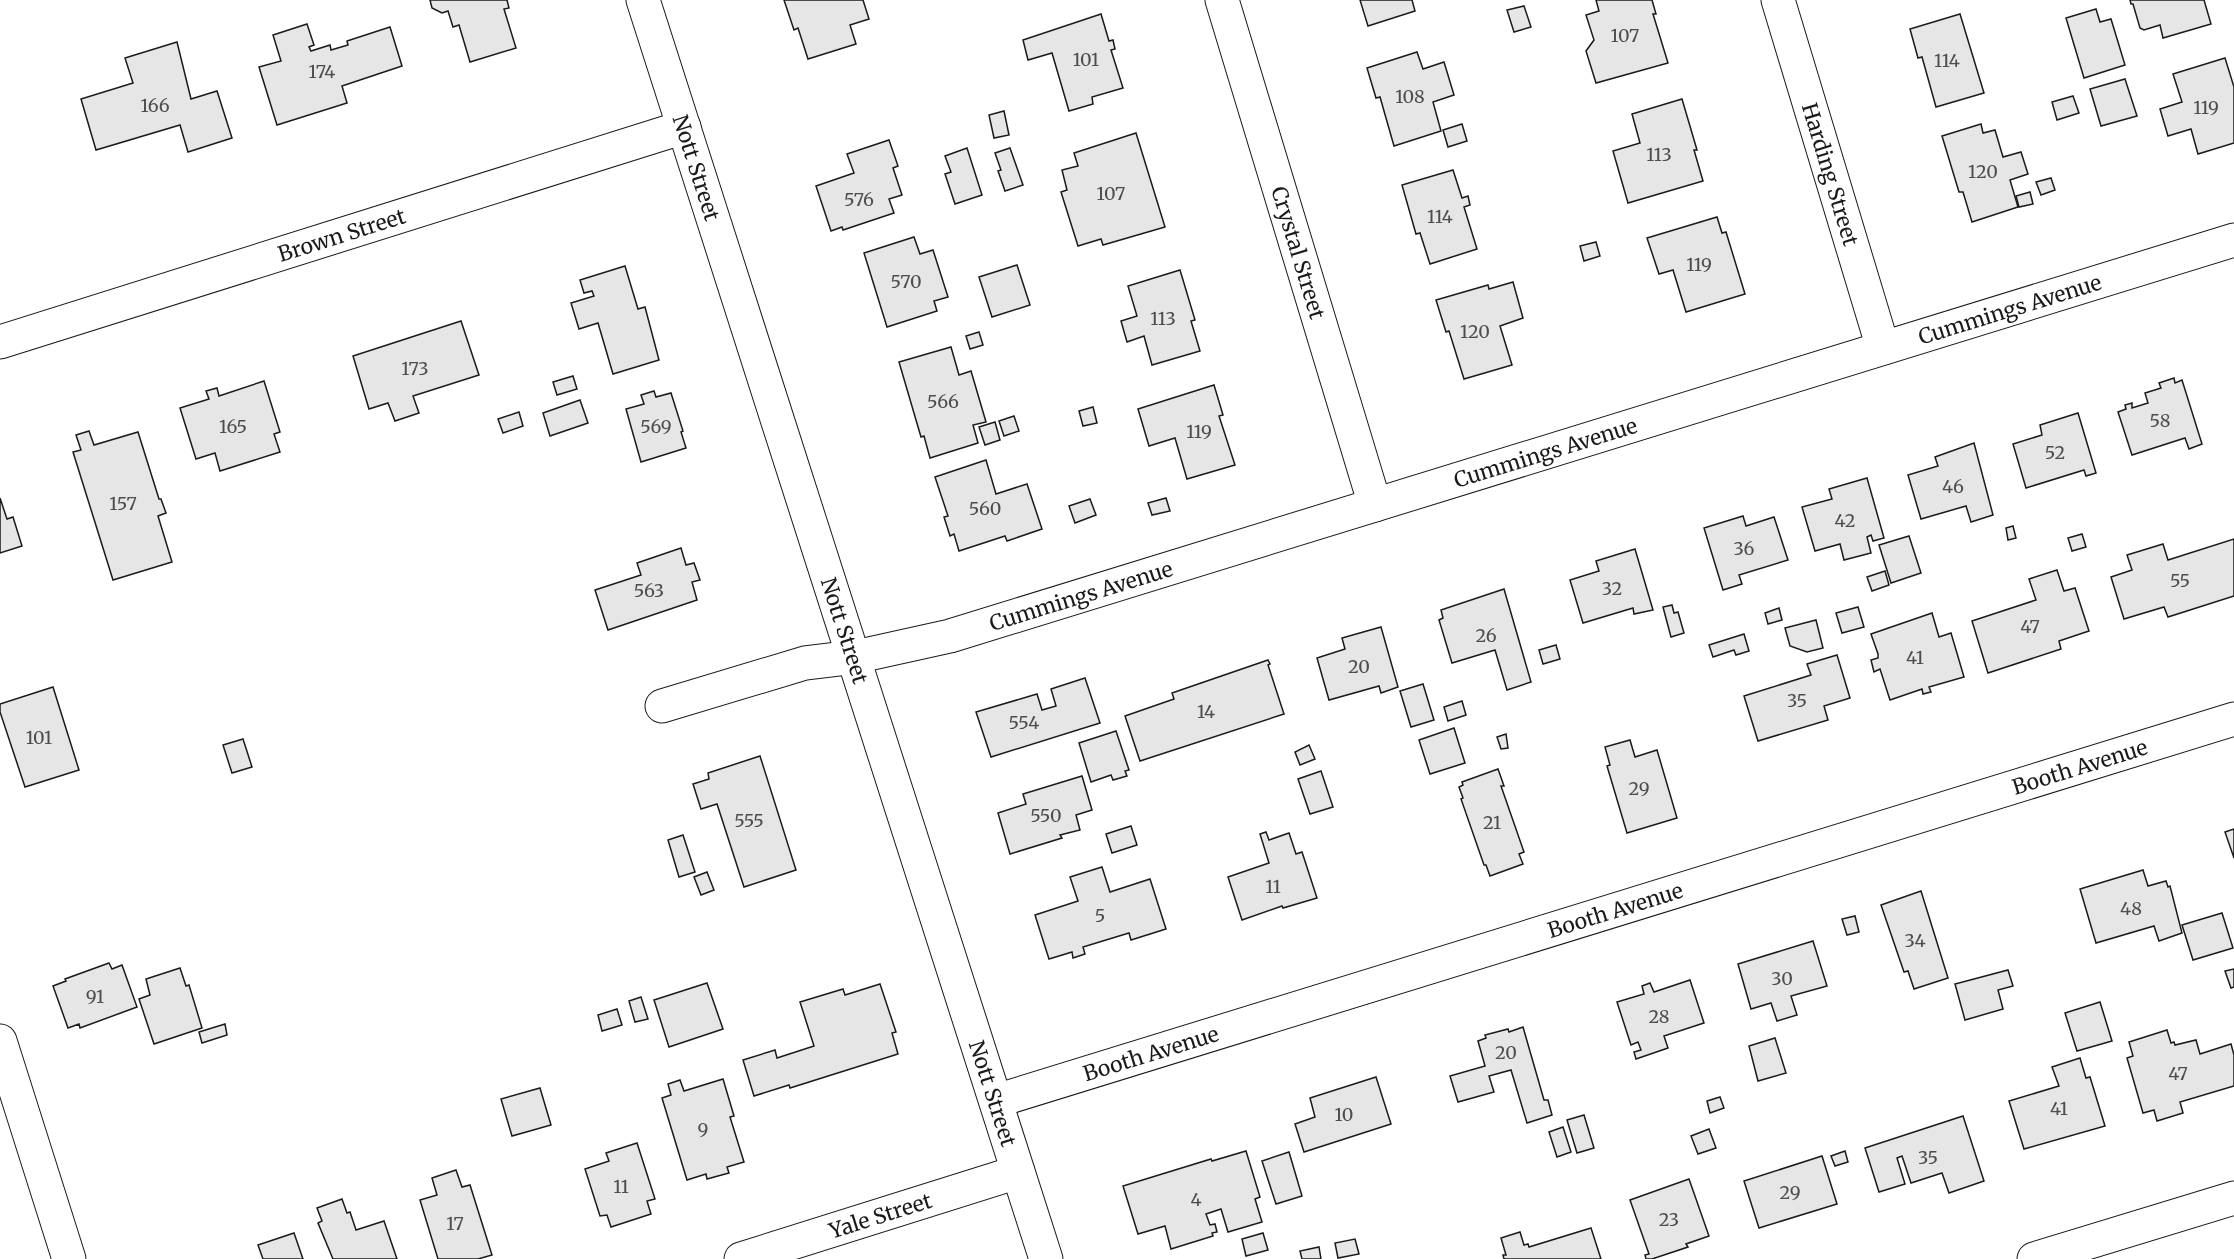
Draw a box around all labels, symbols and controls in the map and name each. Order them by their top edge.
house number: 107 [1611,24,1639,47]
house number: 101 [1073,48,1099,71]
house number: 114 [1934,49,1960,72]
house number: 174 [309,60,335,83]
house number: 108 [1395,85,1425,108]
house number: 166 [140,94,170,117]
house number: 119 [2193,96,2219,119]
street label: Harding Street [1796,100,1865,249]
street label: Nott Street [667,111,726,224]
house number: 113 [1646,143,1672,166]
house number: 120 [1968,160,1998,183]
house number: 107 [1097,182,1125,205]
street label: Crystal Street [1266,183,1331,322]
house number: 576 [844,188,874,211]
street label: Brown Street [274,202,409,267]
house number: 114 [1427,205,1453,228]
house number: 119 [1686,253,1712,276]
street label: Cummings Avenue [1915,268,2105,350]
house number: 570 [890,270,922,293]
house number: 113 [1150,307,1176,330]
house number: 120 [1460,320,1490,343]
house number: 173 [401,357,429,380]
house number: 566 [927,390,959,413]
house number: 58 [2150,409,2170,432]
street label: Cummings Avenue [1450,411,1640,493]
house number: 165 [219,415,247,438]
house number: 569 [640,415,672,438]
house number: 119 [1186,420,1212,443]
house number: 52 [2045,441,2065,464]
house number: 46 [1942,475,1964,498]
house number: 157 [109,492,137,515]
house number: 560 [969,497,1001,520]
house number: 42 [1835,509,1855,532]
house number: 36 [1734,537,1755,560]
street label: Cummings Avenue [986,555,1176,637]
house number: 55 [2170,569,2190,592]
street label: Nott Street [815,574,874,687]
house number: 32 [1602,577,1622,600]
house number: 563 [634,579,664,602]
house number: 47 [2020,615,2040,638]
house number: 26 [1475,624,1497,647]
house number: 41 [1906,646,1924,669]
house number: 20 [1348,655,1370,678]
house number: 35 [1787,689,1807,712]
house number: 14 [1197,700,1215,723]
house number: 554 [1009,711,1039,734]
house number: 101 [26,726,52,749]
street label: Booth Avenue [2009,733,2151,800]
house number: 29 [1628,777,1650,800]
house number: 550 [1030,804,1062,827]
house number: 555 [734,809,764,832]
house number: 21 [1483,811,1501,834]
house number: 11 [1265,875,1281,898]
street label: Booth Avenue [1544,876,1686,944]
house number: 48 [2120,897,2142,920]
house number: 5 [1095,904,1105,927]
house number: 34 [1904,929,1926,952]
house number: 30 [1771,967,1793,990]
house number: 91 [86,985,104,1008]
house number: 28 [1648,1005,1670,1028]
street label: Booth Avenue [1080,1020,1222,1087]
street label: Nott Street [963,1037,1023,1150]
house number: 20 [1495,1041,1517,1064]
house number: 47 [2168,1062,2188,1085]
house number: 41 [2050,1097,2068,1120]
house number: 10 [1335,1103,1353,1126]
house number: 9 [698,1118,708,1141]
house number: 35 [1918,1146,1938,1169]
house number: 11 [613,1175,629,1198]
house number: 29 [1779,1181,1801,1204]
street label: Yale Street [825,1186,935,1244]
house number: 4 [1190,1188,1202,1211]
house number: 23 [1659,1208,1679,1231]
house number: 17 [446,1212,464,1235]

